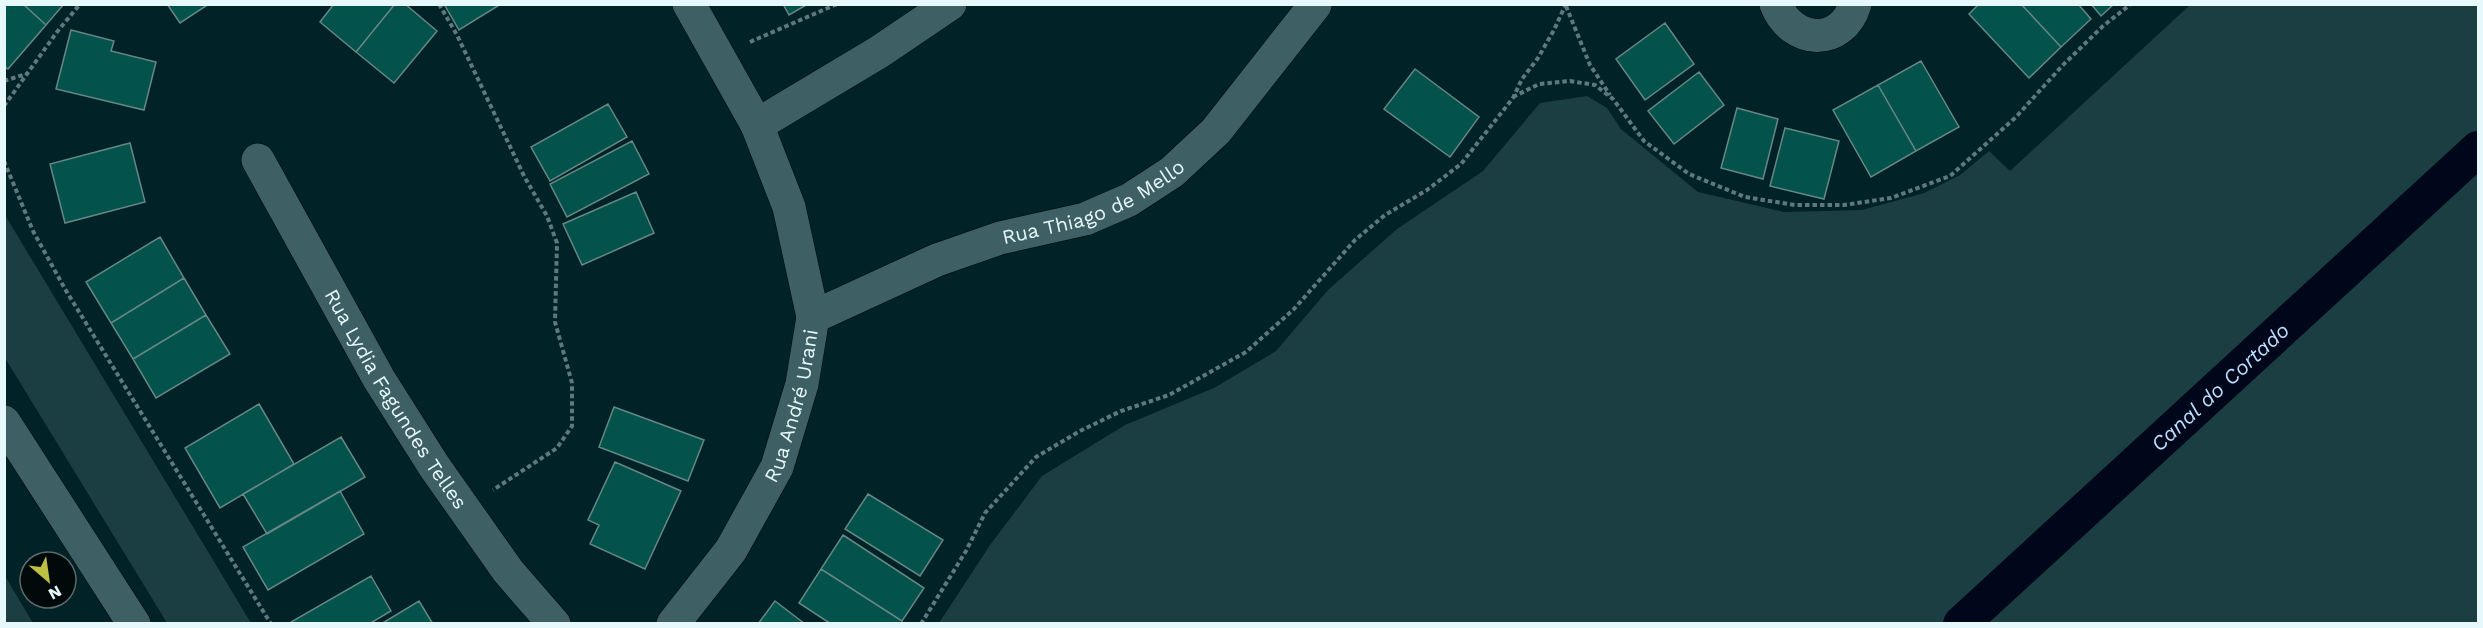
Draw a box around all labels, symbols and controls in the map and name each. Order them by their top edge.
street label: Rua Thiago de Mello [1000,155,1189,249]
street label: Rua Lydia Fagundes Telles [320,285,472,514]
water label: Canal do Cortado [2145,317,2294,456]
street label: Rua André Urani [759,328,823,487]
north arrow [18,550,78,610]
text: N [45,581,65,604]

